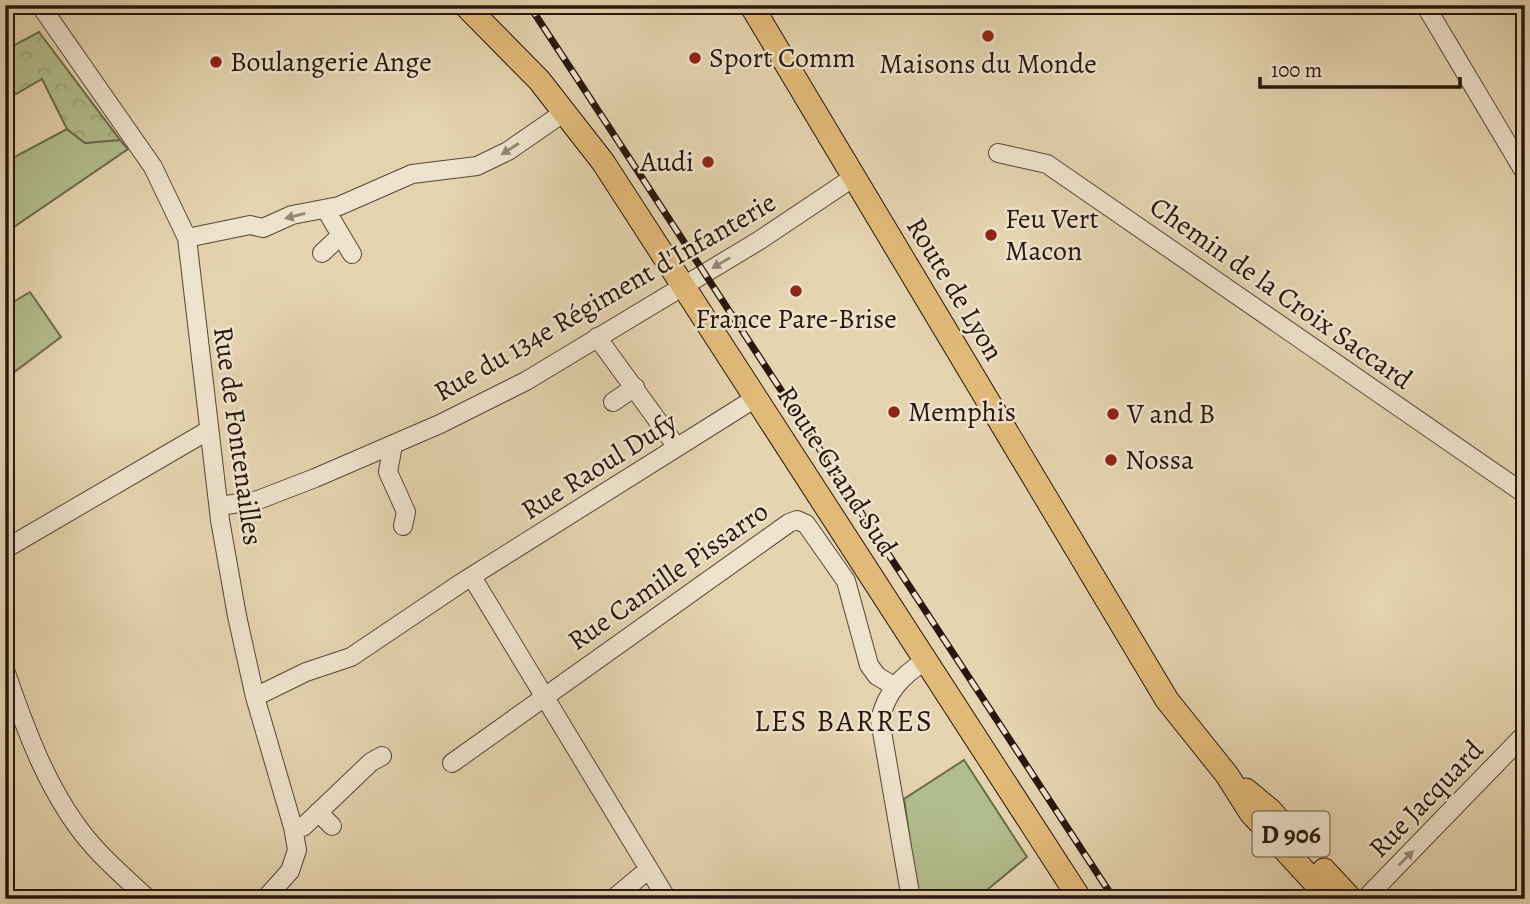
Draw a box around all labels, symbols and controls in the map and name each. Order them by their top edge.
marker: Maisons du Monde [980,28,996,44]
place label: Sport Comm [709,39,856,77]
place label: Boulangerie Ange [230,43,432,81]
place label: Maisons du Monde [879,45,1097,83]
scale bar [1260,46,1460,90]
marker: Sport Comm [687,50,703,66]
marker: Boulangerie Ange [208,54,224,70]
text: 100 m [1271,56,1322,84]
one-way arrow [500,143,519,156]
place label: Audi [639,143,694,181]
marker: Audi [700,154,716,170]
street label: Rue du 134e Régiment d'Infanterie [427,183,783,411]
street label: Chemin de la Croix Saccard [1142,188,1421,399]
place label: Feu Vert Macon [1005,200,1099,270]
street label: Route de Lyon [897,210,1013,368]
one-way arrow [284,211,306,222]
marker: Feu Vert Macon [983,227,999,243]
one-way arrow [712,257,731,270]
marker: France Pare-Brise [788,283,804,299]
place label: France Pare-Brise [695,300,897,338]
street label: Rue de Fontenailles [204,324,272,548]
street label: Route Grand Sud [768,379,907,564]
place label: Memphis [908,393,1016,431]
place label: V and B [1126,395,1215,433]
street label: Rue Raoul Dufy [514,403,685,529]
marker: Memphis [886,404,902,420]
marker: V and B [1105,406,1121,422]
place label: Nossa [1125,441,1194,479]
marker: Nossa [1103,452,1119,468]
street label: Rue Camille Pissarro [560,493,776,659]
district label: LES BARRES [754,701,934,741]
street label: Rue Jacquard [1360,731,1493,866]
road number: D 906 [1252,812,1330,856]
one-way arrow [1398,850,1414,866]

